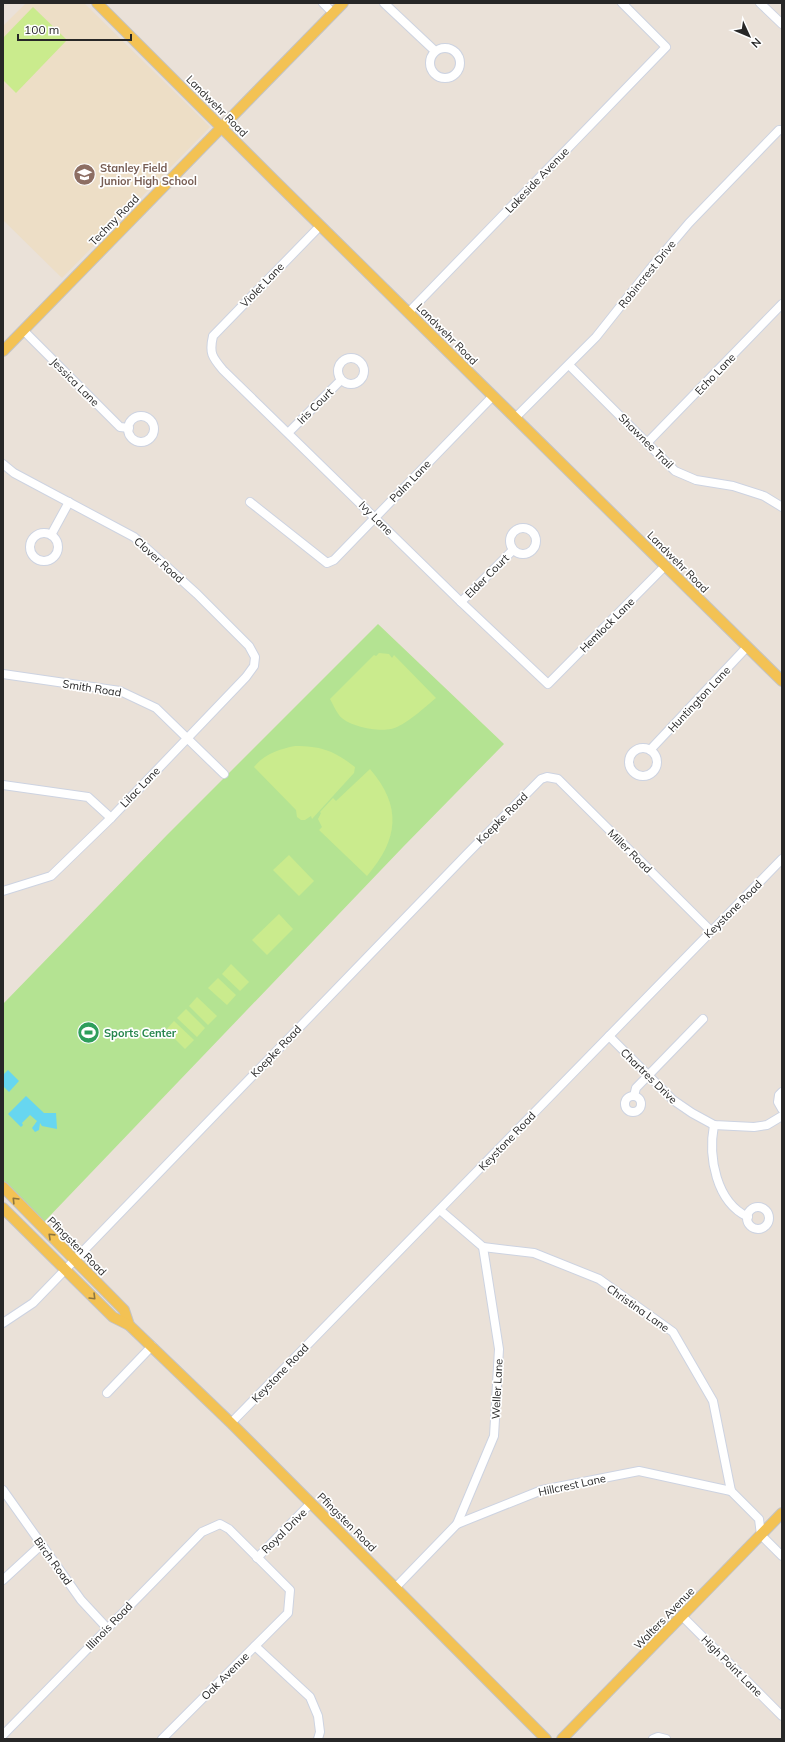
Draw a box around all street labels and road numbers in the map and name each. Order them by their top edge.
street label: Landwehr Road [183,72,251,140]
street label: Lakeside Avenue [502,144,572,216]
street label: Techny Road [86,191,142,249]
street label: Robincrest Drive [615,237,679,311]
street label: Violet Lane [237,260,287,310]
street label: Landwehr Road [413,300,481,368]
street label: Echo Lane [692,350,738,398]
street label: Jessica Lane [48,355,102,409]
street label: Iris Court [294,385,336,427]
street label: Shawnee Trail [616,411,676,471]
street label: Palm Lane [386,457,434,505]
street label: Ivy Lane [356,498,396,538]
street label: Landwehr Road [644,528,712,596]
street label: Clover Road [131,534,187,586]
street label: Elder Court [462,551,512,601]
street label: Hemlock Lane [577,595,637,655]
street label: Huntington Lane [665,663,733,735]
street label: Smith Road [62,676,122,700]
street label: Lilac Lane [117,764,163,810]
street label: Koepke Road [473,789,531,847]
street label: Miller Road [605,826,655,876]
street label: Keystone Road [701,877,765,941]
street label: Koepke Road [248,1022,304,1080]
street label: Chartres Drive [618,1045,680,1107]
street label: Keystone Road [475,1109,539,1173]
street label: Pfingsten Road [44,1213,110,1279]
street label: Christina Lane [604,1281,672,1335]
street label: Keystone Road [248,1341,312,1405]
street label: Weller Lane [488,1358,506,1420]
street label: Hillcrest Lane [537,1471,607,1499]
street label: Pfingsten Road [314,1489,380,1555]
street label: Royal Drive [259,1506,309,1556]
street label: Birch Road [31,1534,75,1588]
street label: Walters Avenue [631,1584,697,1652]
street label: Illinois Road [83,1599,135,1653]
street label: High Point Lane [698,1632,766,1700]
street label: Oak Avenue [198,1649,252,1703]

